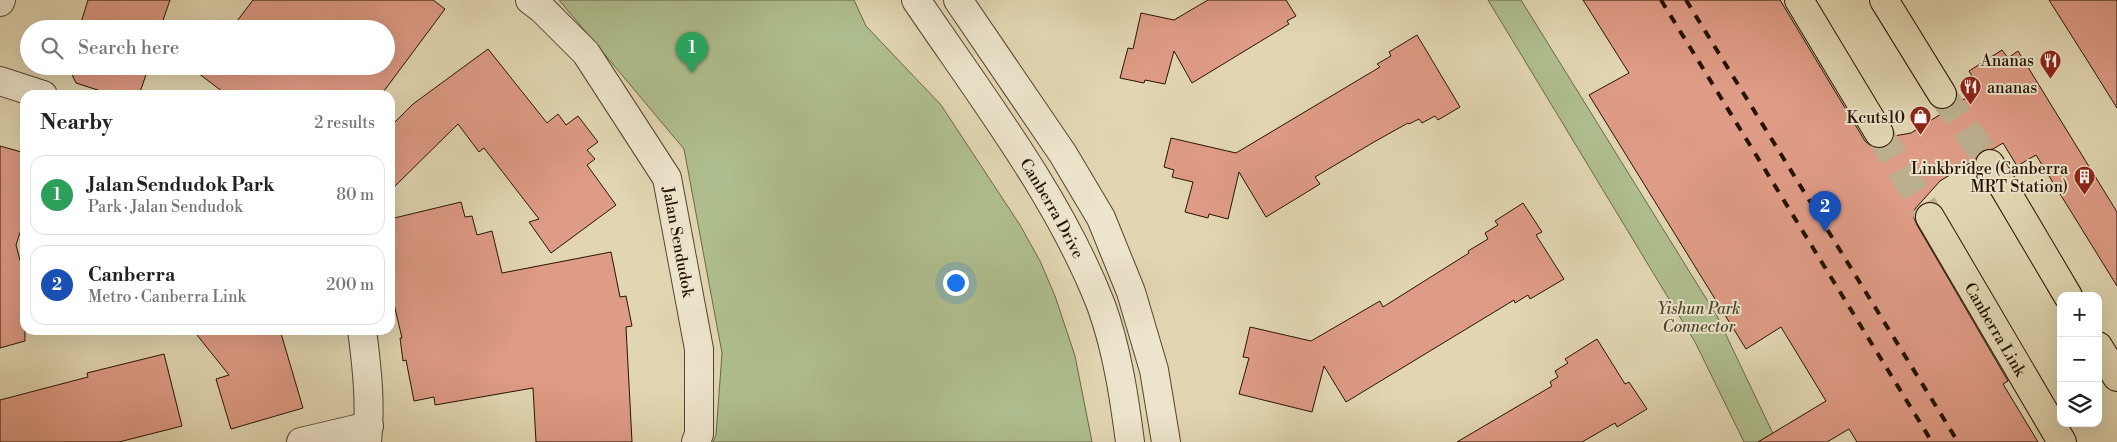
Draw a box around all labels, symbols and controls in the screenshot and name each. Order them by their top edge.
search box [20,20,395,75]
pin: 1 [676,32,708,73]
icon: search [38,34,66,62]
text: Search here [78,36,179,60]
restaurant icon: Ananas [2038,48,2062,79]
place label: Ananas [1980,51,2034,71]
restaurant icon: ananas [1959,75,1983,106]
place label: ananas [1987,78,2037,98]
shop icon: Kcuts10 [1909,105,1933,136]
place label: Kcuts10 [1846,108,1905,128]
text: Nearby [40,110,113,136]
text: 2 results [314,113,375,133]
street label: Canberra Drive [1015,155,1088,262]
place label: Linkbridge (Canberra MRT Station) [1911,159,2069,197]
building icon: Linkbridge (Canberra MRT Station) [2072,165,2096,196]
text: Jalan Sendudok Park [88,173,275,197]
street label: Jalan Sendudok [658,184,698,300]
text: 1 [53,185,61,205]
text: 80 m [336,185,374,205]
pin: 2 [1809,191,1841,232]
text: Park · Jalan Sendudok [88,197,243,217]
text: Canberra [88,263,175,287]
your location [943,270,969,296]
text: 2 [52,275,62,295]
text: 200 m [326,275,374,295]
street label: Canberra Link [1960,279,2031,381]
text: Metro · Canberra Link [88,287,246,307]
map controls [2057,292,2102,427]
button: + [2057,292,2102,337]
park label: Yishun Park Connector [1658,299,1740,337]
button: − [2057,337,2102,382]
button: layers [2057,382,2102,427]

